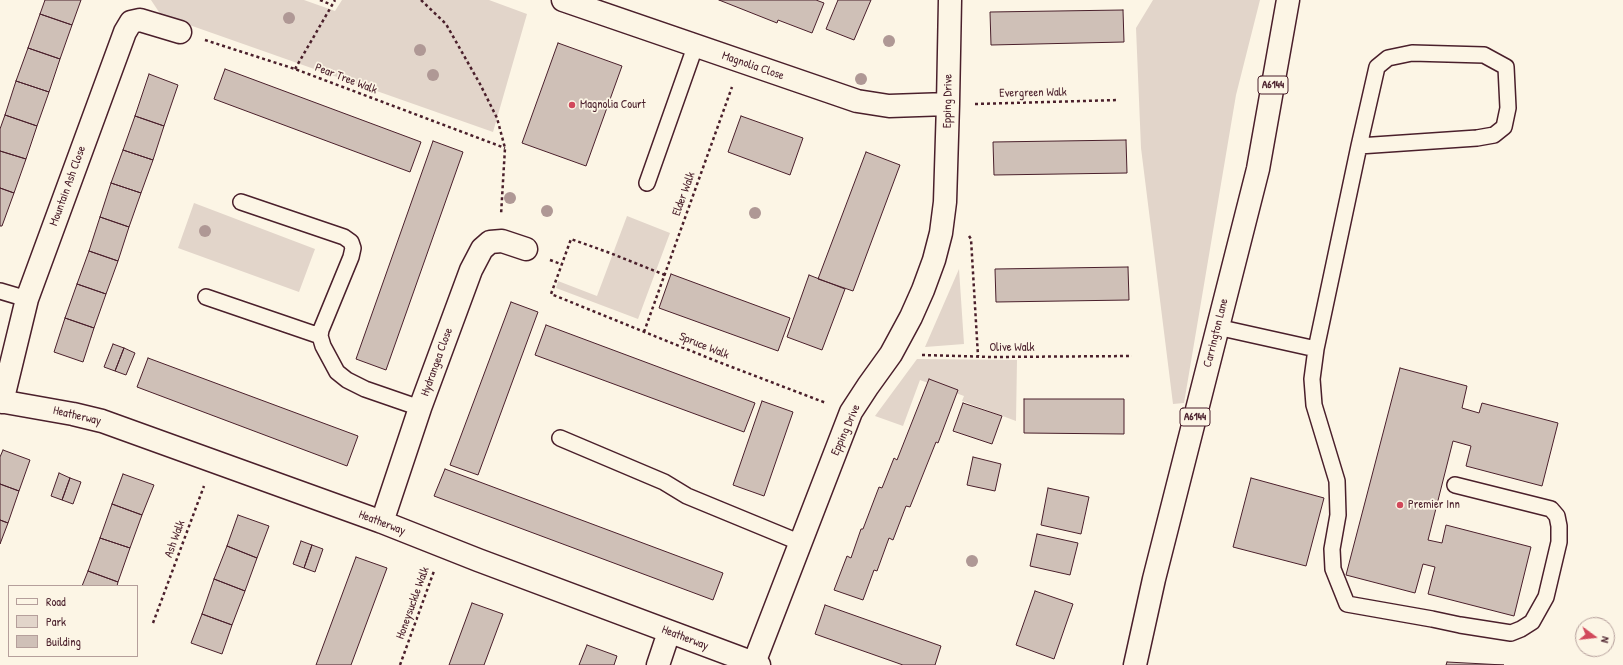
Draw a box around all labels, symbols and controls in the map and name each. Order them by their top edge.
street label: Magnolia Close [720,49,786,83]
street label: Pear Tree Walk [313,61,379,97]
street label: Epping Drive [940,74,956,128]
road number: A6144 [1258,76,1288,94]
street label: Evergreen Walk [999,85,1067,101]
place label: Magnolia Court [580,98,646,112]
marker: Magnolia Court [567,100,577,110]
street label: Mountain Ash Close [47,144,89,228]
street label: Elder Walk [669,170,699,218]
street label: Carrington Lane [1200,297,1232,369]
street label: Hydrangea Close [418,326,456,398]
street label: Spruce Walk [677,329,731,363]
street label: Olive Walk [989,341,1035,355]
street label: Epping Drive [828,402,864,458]
street label: Heatherway [52,403,102,429]
road number: A6144 [1180,408,1210,426]
place label: Premier Inn [1408,498,1460,512]
marker: Premier Inn [1395,500,1405,510]
street label: Heatherway [357,507,407,539]
street label: Ash Walk [162,518,188,560]
street label: Honeysuckle Walk [393,565,433,641]
legend [8,585,138,657]
text: Road [46,593,66,610]
text: Park [46,613,66,630]
north arrow [1575,617,1615,657]
street label: Heatherway [660,622,710,654]
text: Building [46,633,81,650]
text: N [1598,635,1613,644]

